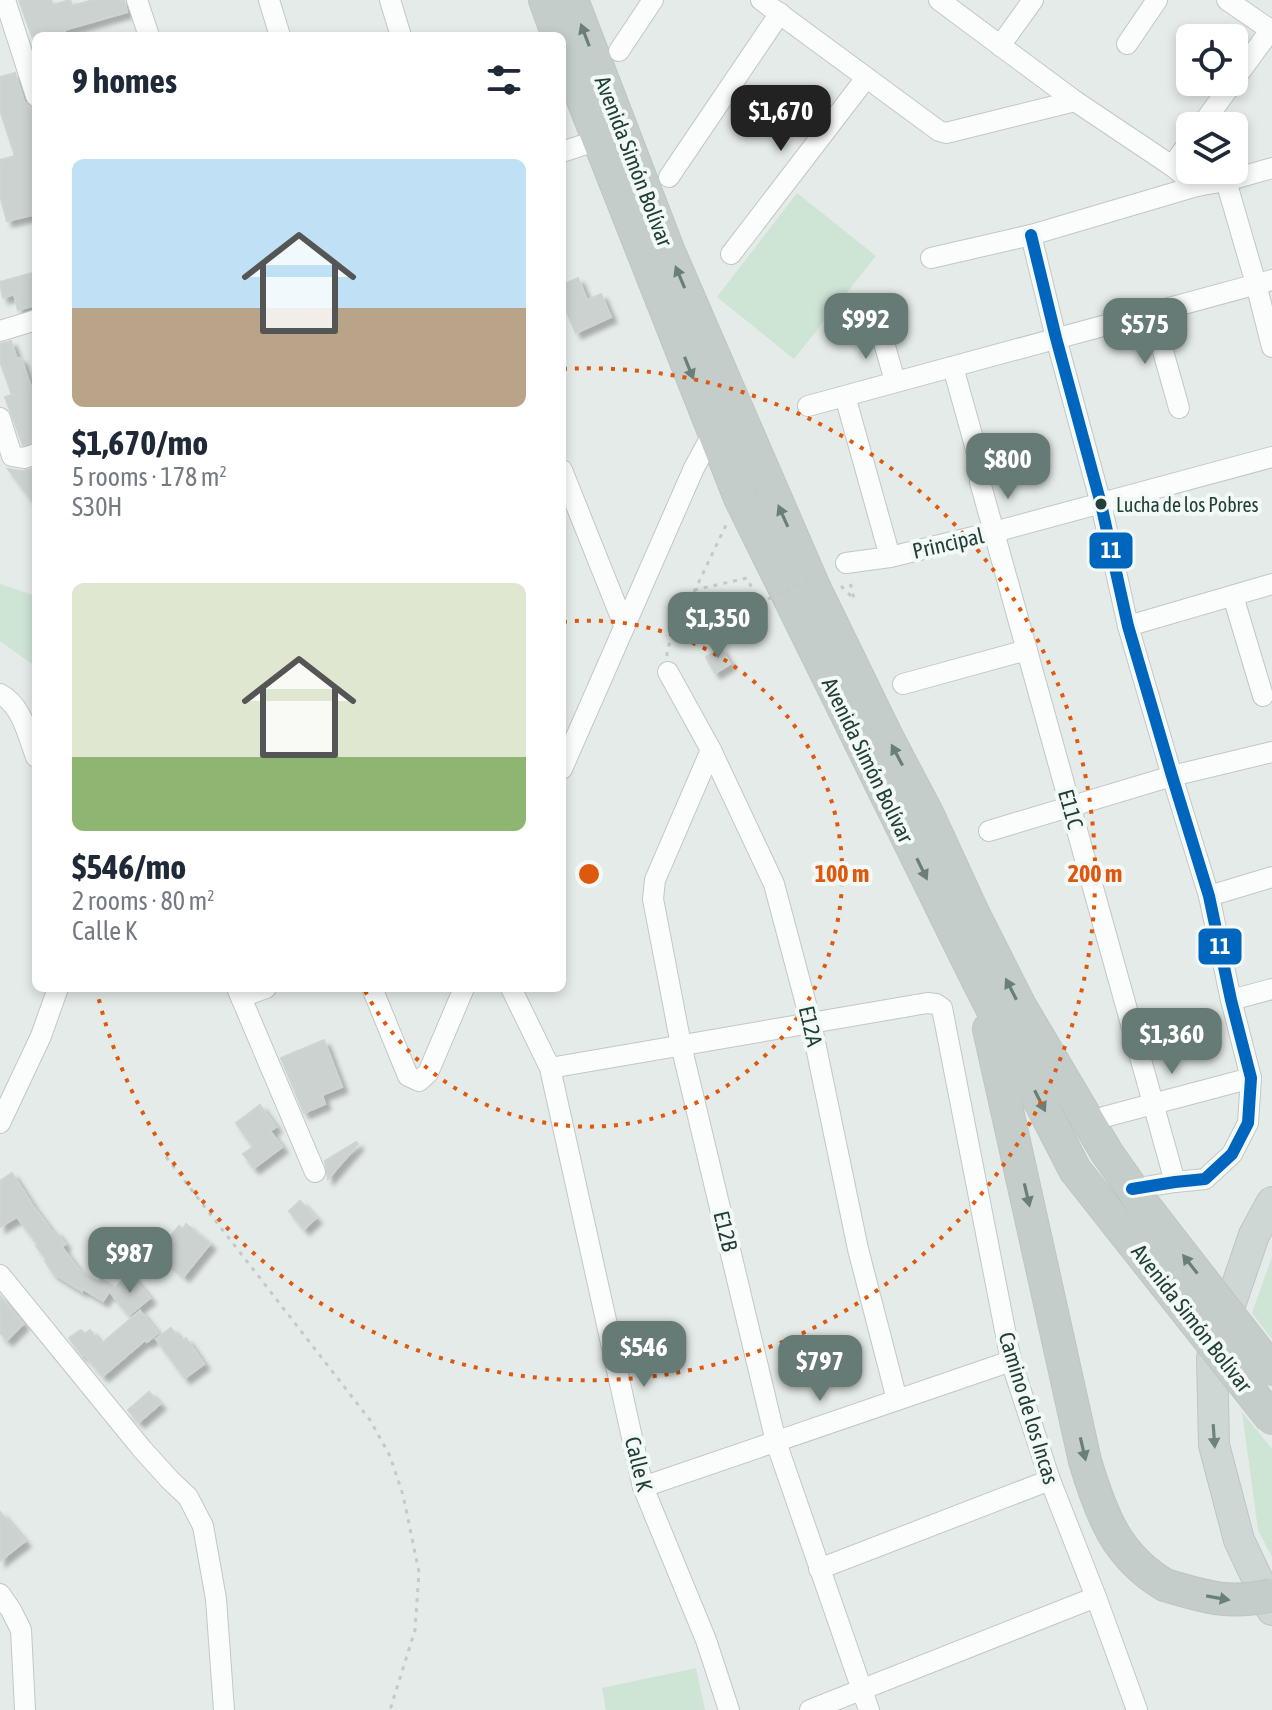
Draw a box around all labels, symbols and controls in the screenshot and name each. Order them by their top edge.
one-way arrow [578,23,591,47]
map controls [1176,24,1248,184]
button: locate [1176,24,1248,96]
icon: filters [482,58,526,102]
text: 9 homes [72,61,177,100]
street label: Avenida Simón Bolívar [590,72,679,250]
pin: $1,670 [716,85,846,153]
text: $1,670 [749,96,813,126]
button: layers [1176,112,1248,184]
icon: home [227,211,371,355]
one-way arrow [673,265,686,289]
pin: $992 [819,293,913,361]
pin: $575 [1098,298,1192,366]
text: $992 [842,304,890,334]
text: $575 [1121,309,1169,339]
one-way arrow [682,356,695,380]
text: $1,670/mo [72,423,208,462]
pin: $800 [961,433,1055,501]
text: $800 [984,444,1032,474]
text: 5 rooms · 178 m² [72,462,227,492]
text: S30H [72,492,122,522]
place label: Lucha de los Pobres [1116,493,1259,516]
marker: Lucha de los Pobres [1093,496,1109,512]
one-way arrow [776,504,789,528]
street label: Principal [910,522,986,564]
line badge: 11 [1088,531,1134,570]
text: 11 [1101,537,1121,563]
pin: $1,350 [653,592,783,660]
text: $1,350 [686,603,750,633]
icon: home [227,635,371,779]
street label: Avenida Simón Bolívar [817,673,919,847]
one-way arrow [890,744,903,767]
street label: E11C [1053,786,1089,832]
text: $546/mo [72,847,186,886]
one-way arrow [916,858,929,881]
centre of rings [575,860,603,888]
text: 100 m [815,860,869,887]
text: 200 m [1068,860,1122,887]
text: 2 rooms · 80 m² [72,886,214,916]
text: Calle K [72,916,137,946]
line badge: 11 [1197,927,1243,966]
text: 11 [1210,933,1230,959]
one-way arrow [1004,977,1018,1000]
street label: E12A [794,1003,828,1049]
pin: $1,360 [1107,1008,1237,1076]
text: $1,360 [1140,1019,1204,1049]
one-way arrow [1033,1090,1046,1113]
one-way arrow [1022,1183,1034,1208]
street label: E12B [708,1208,744,1254]
pin: $987 [83,1227,177,1295]
text: $987 [106,1238,154,1268]
street label: Avenida Simón Bolívar [1126,1239,1258,1397]
one-way arrow [1183,1254,1199,1274]
pin: $546 [597,1321,691,1389]
street label: Camino de los Incas [994,1329,1065,1487]
text: $546 [620,1332,668,1362]
pin: $797 [773,1335,867,1403]
text: $797 [796,1346,844,1376]
one-way arrow [1208,1424,1221,1449]
street label: Calle K [620,1434,658,1494]
one-way arrow [1077,1437,1090,1462]
one-way arrow [1206,1593,1231,1605]

